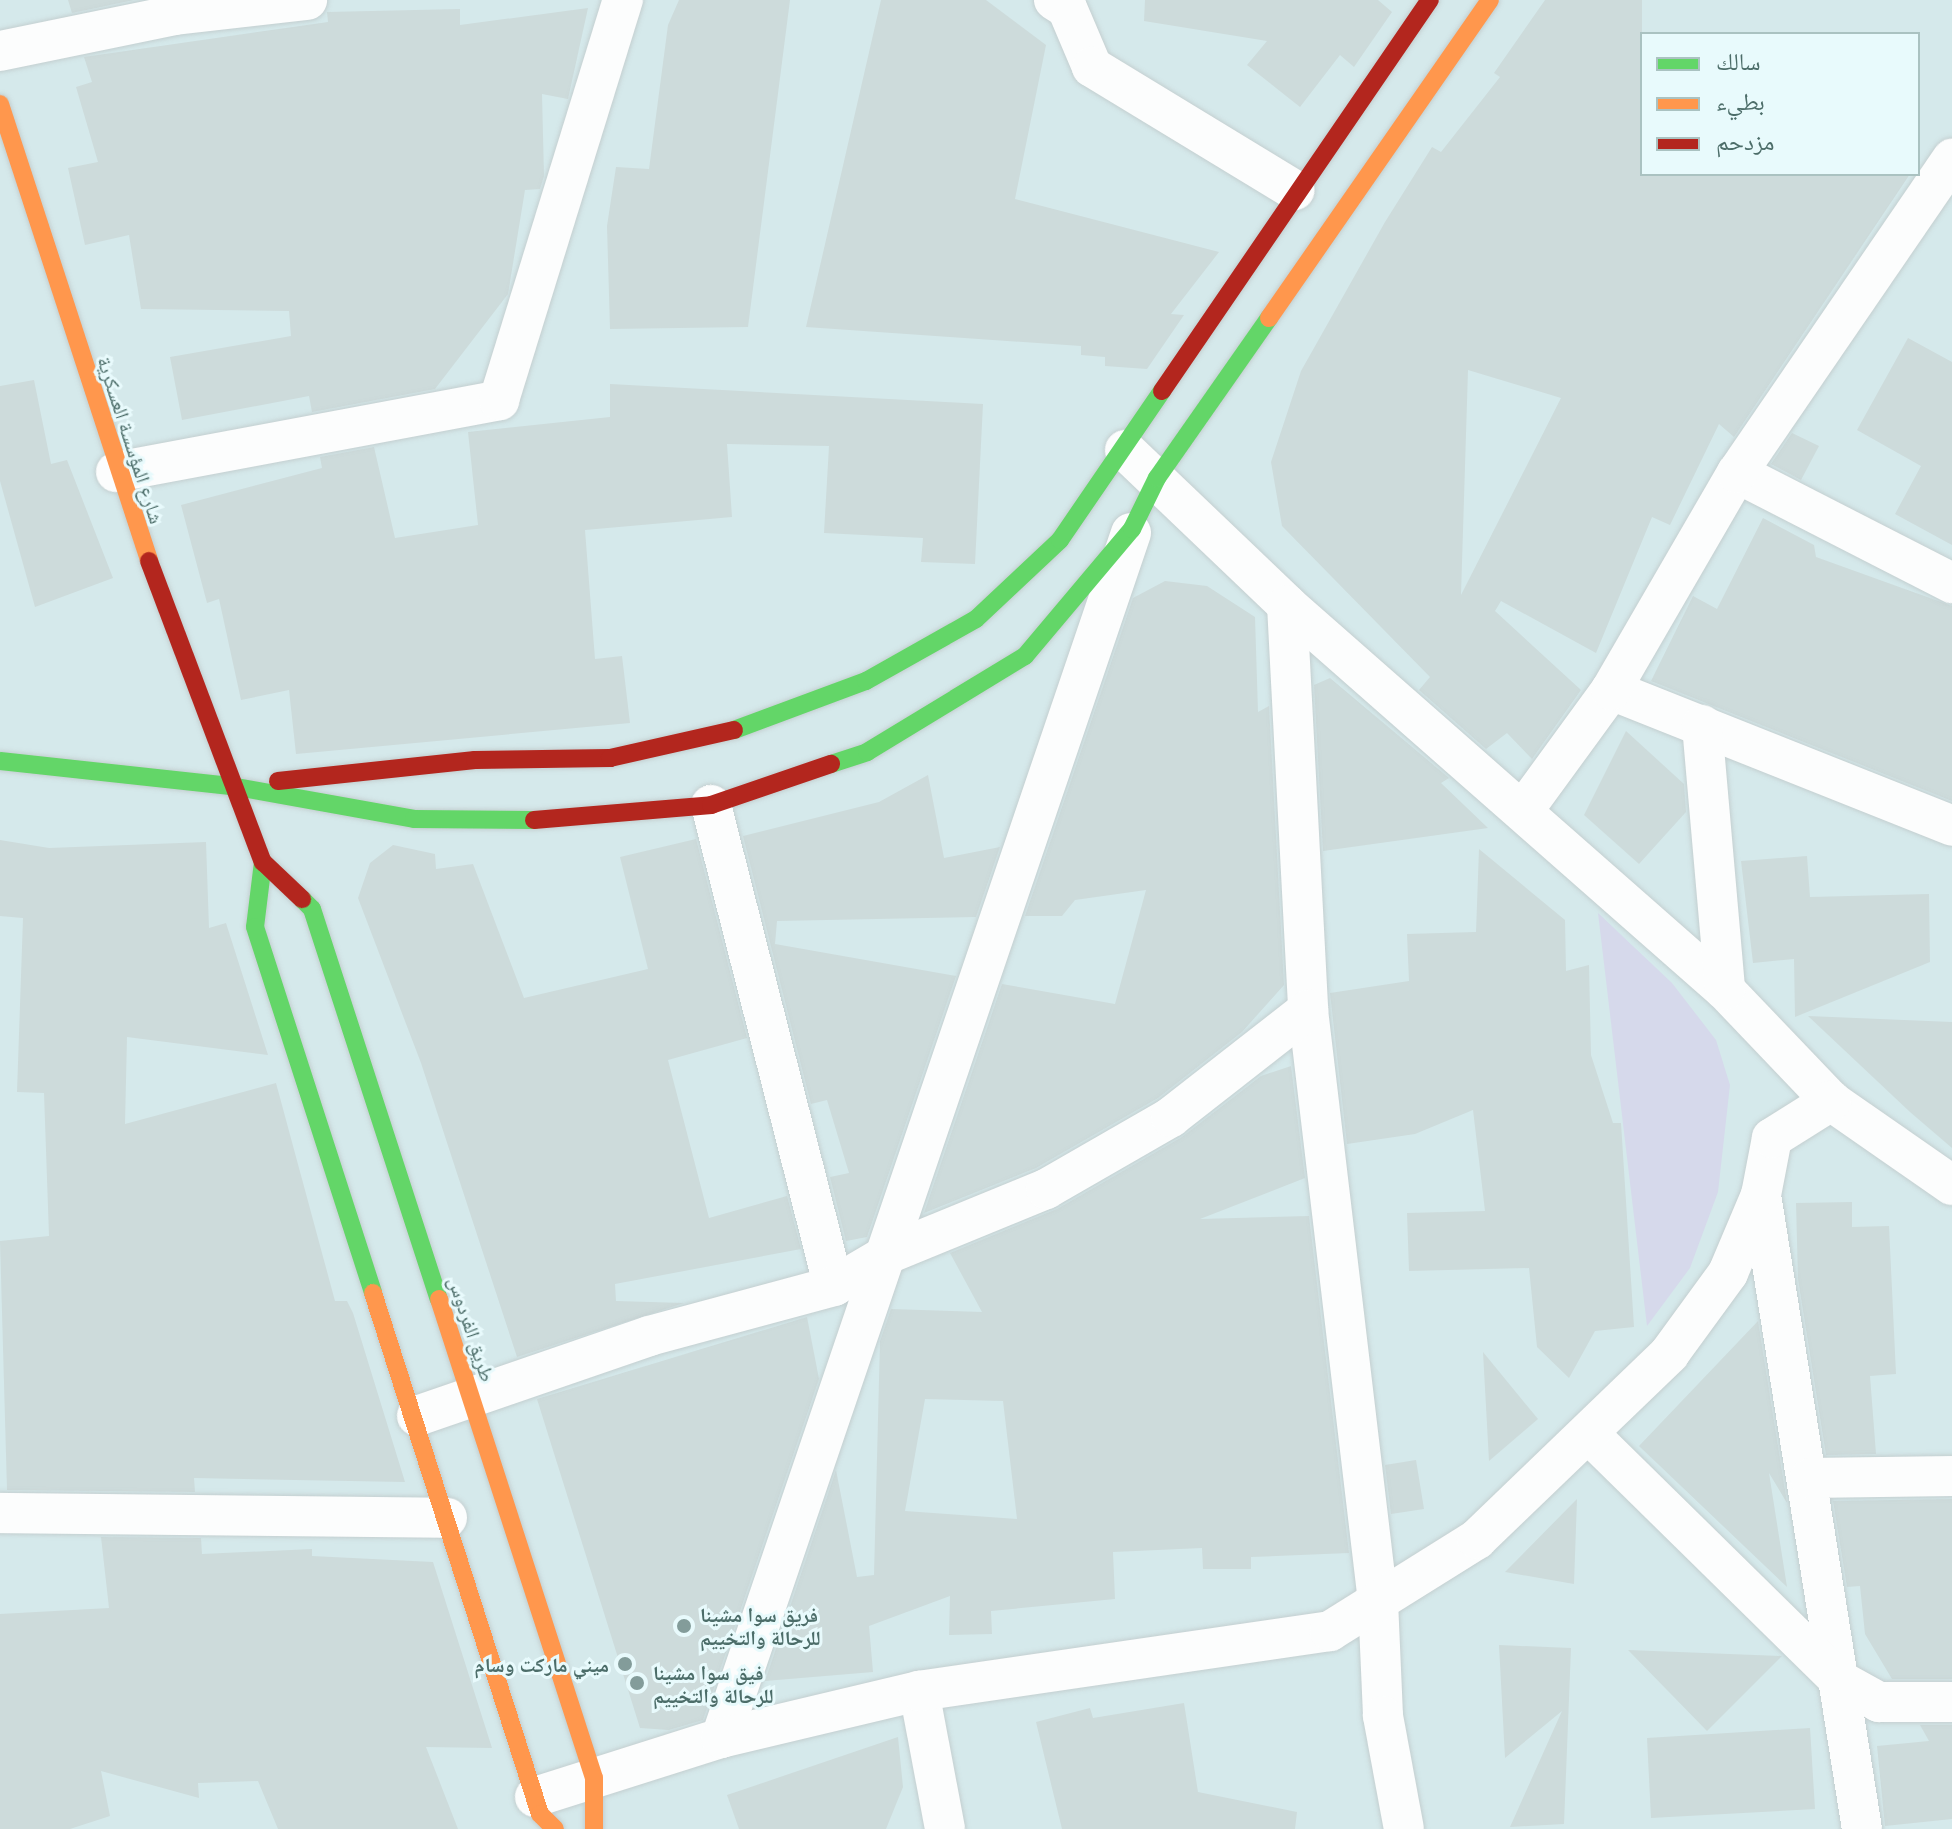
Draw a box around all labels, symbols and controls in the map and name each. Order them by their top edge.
legend [1640,32,1920,176]
text: سالك [1716,44,1761,77]
text: بطيء [1716,84,1765,117]
text: مزدحم [1716,124,1775,157]
street label: شارع المؤسسة العسكرية [93,353,169,527]
street label: طريق الفردوس [444,1274,500,1384]
place label: فريق سوا مشينا للرحالة والتخييم [700,1602,821,1649]
marker: فريق سوا مشينا للرحالة والتخييم [675,1617,693,1635]
place label: ميني ماركت وسام [475,1652,609,1676]
marker: ميني ماركت وسام [616,1655,634,1673]
place label: فيق سوا مشينا للرحالة والتخييم [653,1660,774,1707]
marker: فيق سوا مشينا للرحالة والتخييم [628,1674,646,1692]

